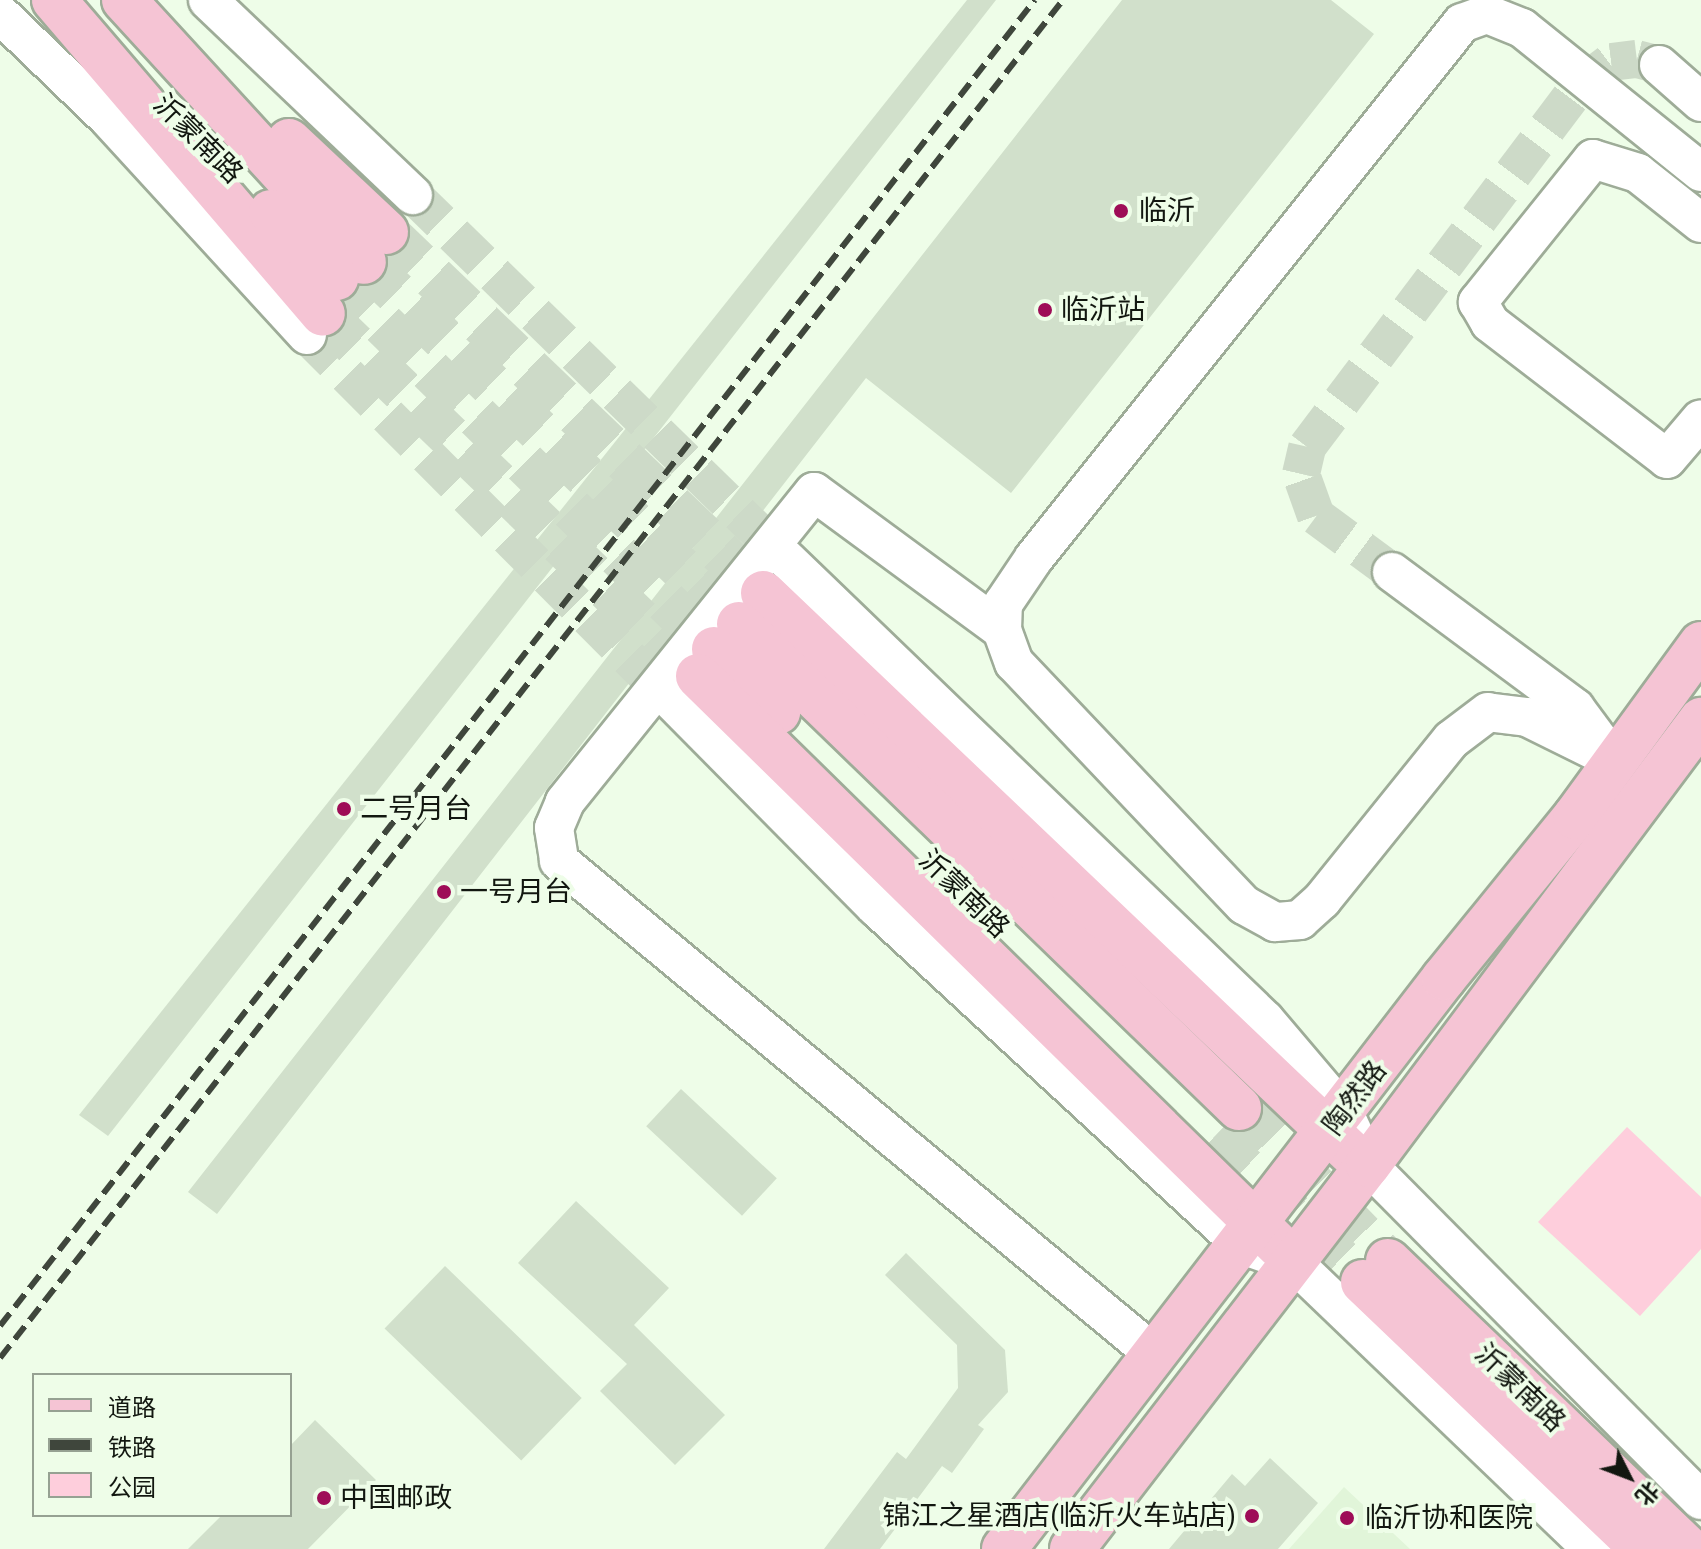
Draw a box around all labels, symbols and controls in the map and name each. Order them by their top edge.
street label: 沂蒙南路 [147,88,249,190]
place label: 临沂 [1139,194,1195,228]
marker: 临沂 [1110,200,1132,222]
place label: 临沂站 [1061,293,1145,327]
marker: 临沂站 [1036,301,1054,319]
place label: 二号月台 [360,792,472,826]
marker: 二号月台 [335,800,353,818]
street label: 沂蒙南路 [912,843,1016,945]
place label: 一号月台 [460,875,572,909]
marker: 一号月台 [435,883,453,901]
street label: 陶然路 [1316,1054,1394,1142]
street label: 沂蒙南路 [1468,1337,1572,1439]
legend [32,1373,292,1517]
text: 道路 [108,1394,156,1422]
text: 铁路 [108,1434,156,1462]
north arrow [1589,1437,1669,1517]
text: 公园 [108,1474,156,1502]
text: 北 [1631,1477,1664,1510]
place label: 中国邮政 [340,1481,452,1515]
marker: 中国邮政 [315,1489,333,1507]
place label: 锦江之星酒店(临沂火车站店) [882,1499,1236,1533]
place label: 临沂协和医院 [1365,1501,1533,1535]
marker: 锦江之星酒店(临沂火车站店) [1243,1507,1261,1525]
marker: 临沂协和医院 [1336,1507,1358,1529]

